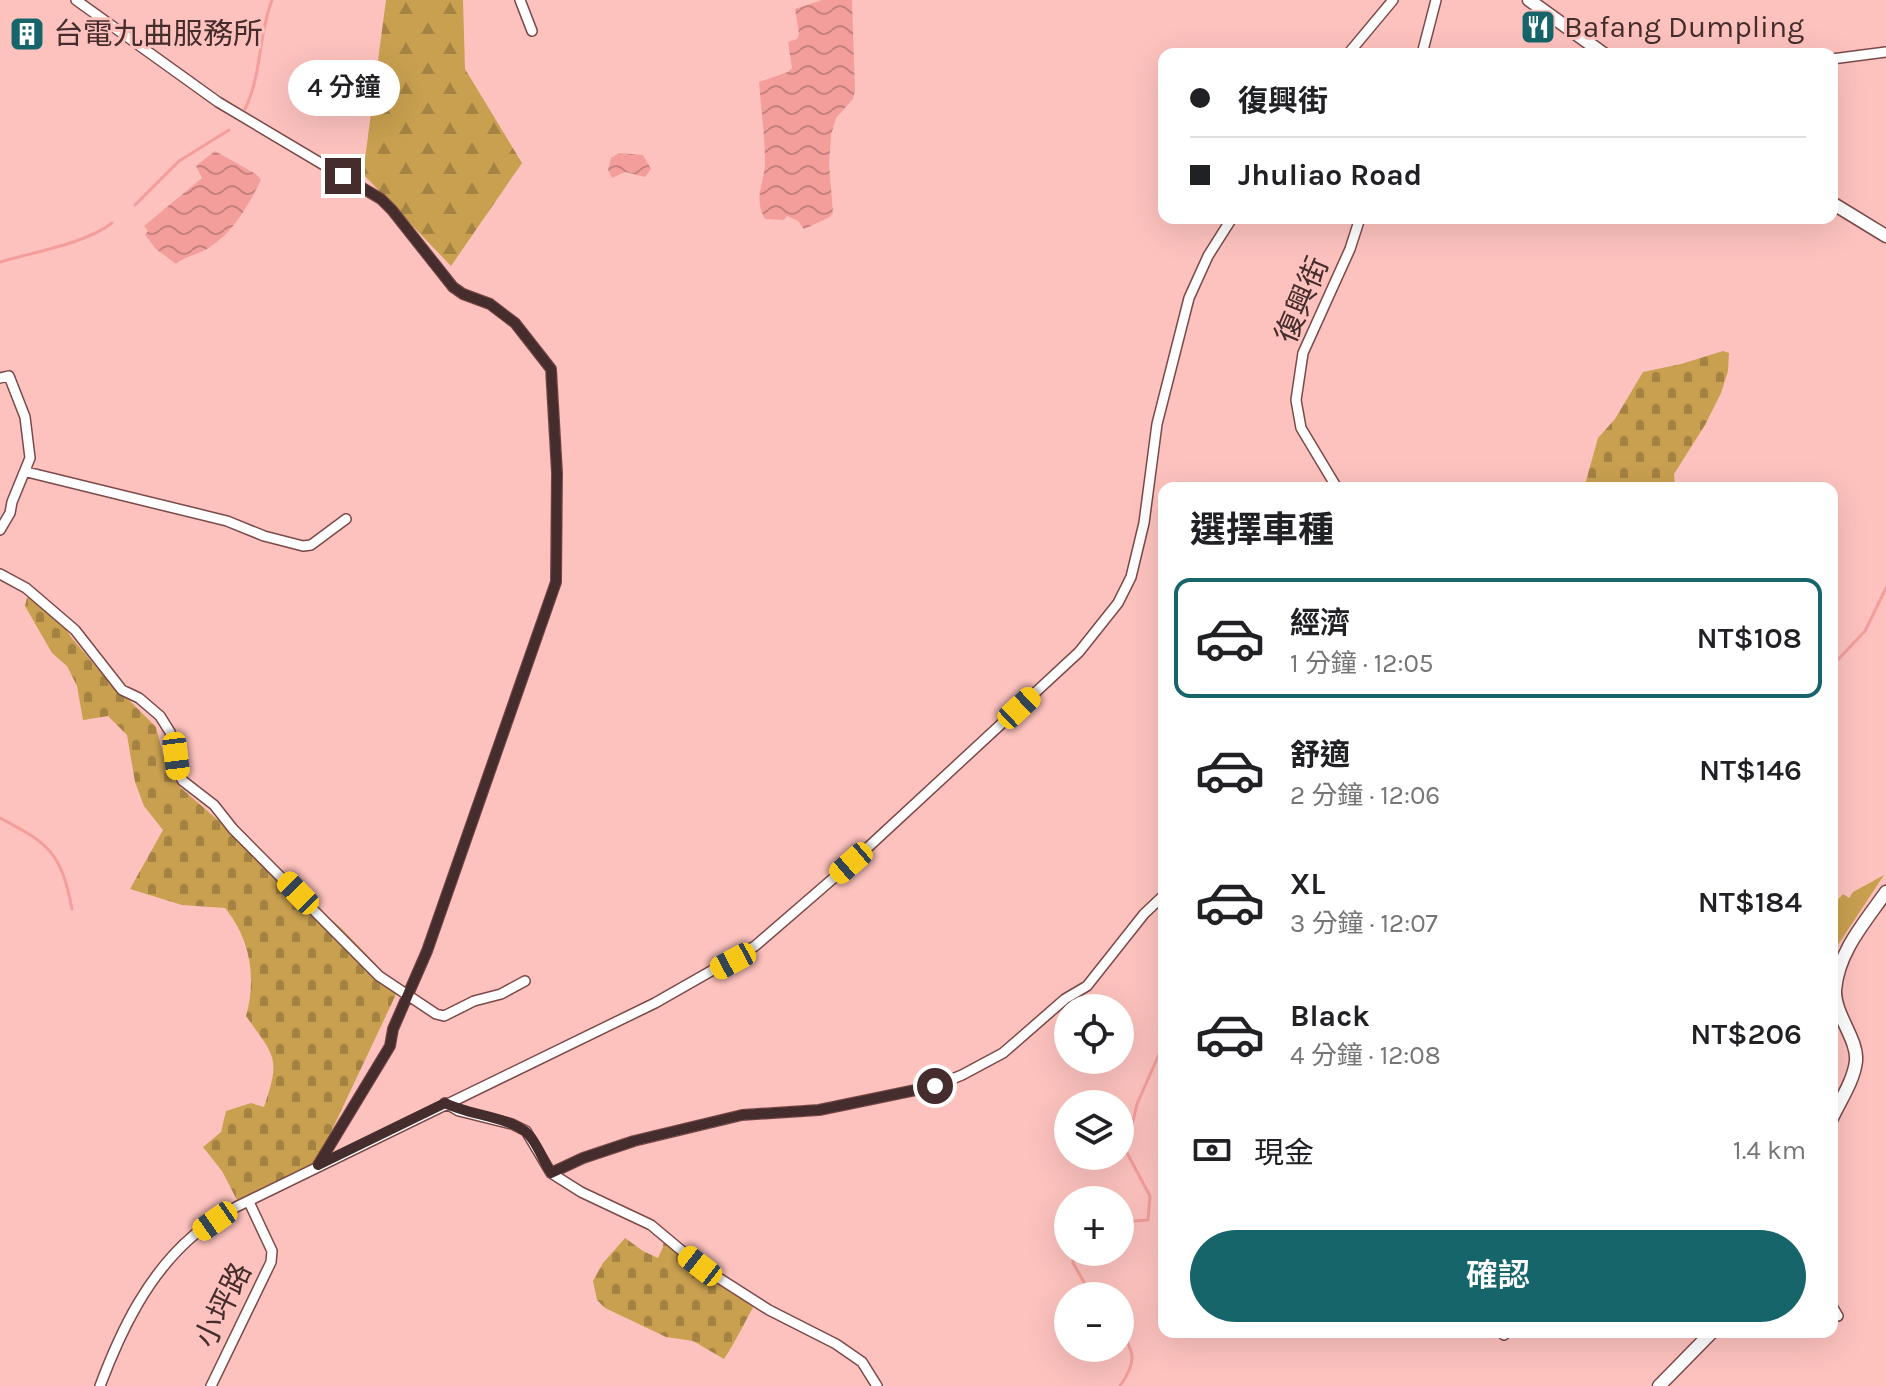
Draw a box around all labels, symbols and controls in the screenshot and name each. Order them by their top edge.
restaurant icon: Bafang Dumpling [1519,8,1557,46]
place label: Bafang Dumpling [1564,9,1804,45]
building icon: 台電九曲服務所 [8,15,46,53]
place label: 台電九曲服務所 [53,16,263,52]
callout: 4 分鐘 [287,60,399,116]
text: 4 分鐘 [307,72,381,103]
text: 復興街 [1238,83,1328,119]
text: Jhuliao Road [1238,157,1422,193]
route end [325,158,361,194]
street label: 復興街 [1268,252,1336,348]
text: 選擇車種 [1190,509,1334,551]
icon: car [1194,602,1266,674]
text: 經濟 [1290,605,1350,641]
text: NT$108 [1697,620,1802,656]
text: 1 分鐘 · 12:05 [1290,648,1434,679]
car [993,683,1045,733]
car [161,731,191,781]
icon: car [1194,734,1266,806]
text: 舒適 [1290,737,1350,773]
text: NT$146 [1699,752,1802,788]
text: 2 分鐘 · 12:06 [1290,780,1440,811]
car [825,838,877,888]
icon: car [1194,866,1266,938]
text: XL [1290,866,1325,902]
car [273,867,323,919]
text: NT$184 [1698,884,1802,920]
text: 3 分鐘 · 12:07 [1290,908,1438,939]
car [706,939,760,983]
map controls [1054,994,1134,1362]
button: locate [1054,994,1134,1074]
icon: car [1194,998,1266,1070]
text: Black [1290,998,1370,1034]
text: NT$206 [1690,1016,1802,1052]
text: 4 分鐘 · 12:08 [1290,1040,1441,1071]
route start [917,1068,953,1104]
button: layers [1054,1090,1134,1170]
icon: cash [1190,1128,1234,1172]
text: 現金 [1254,1135,1314,1171]
text: 1.4 km [1733,1135,1806,1166]
button: + [1054,1186,1134,1266]
car [188,1197,242,1245]
button: 確認 [1190,1230,1806,1322]
car [674,1242,726,1290]
street label: 小坪路 [187,1257,259,1353]
button: − [1054,1282,1134,1362]

